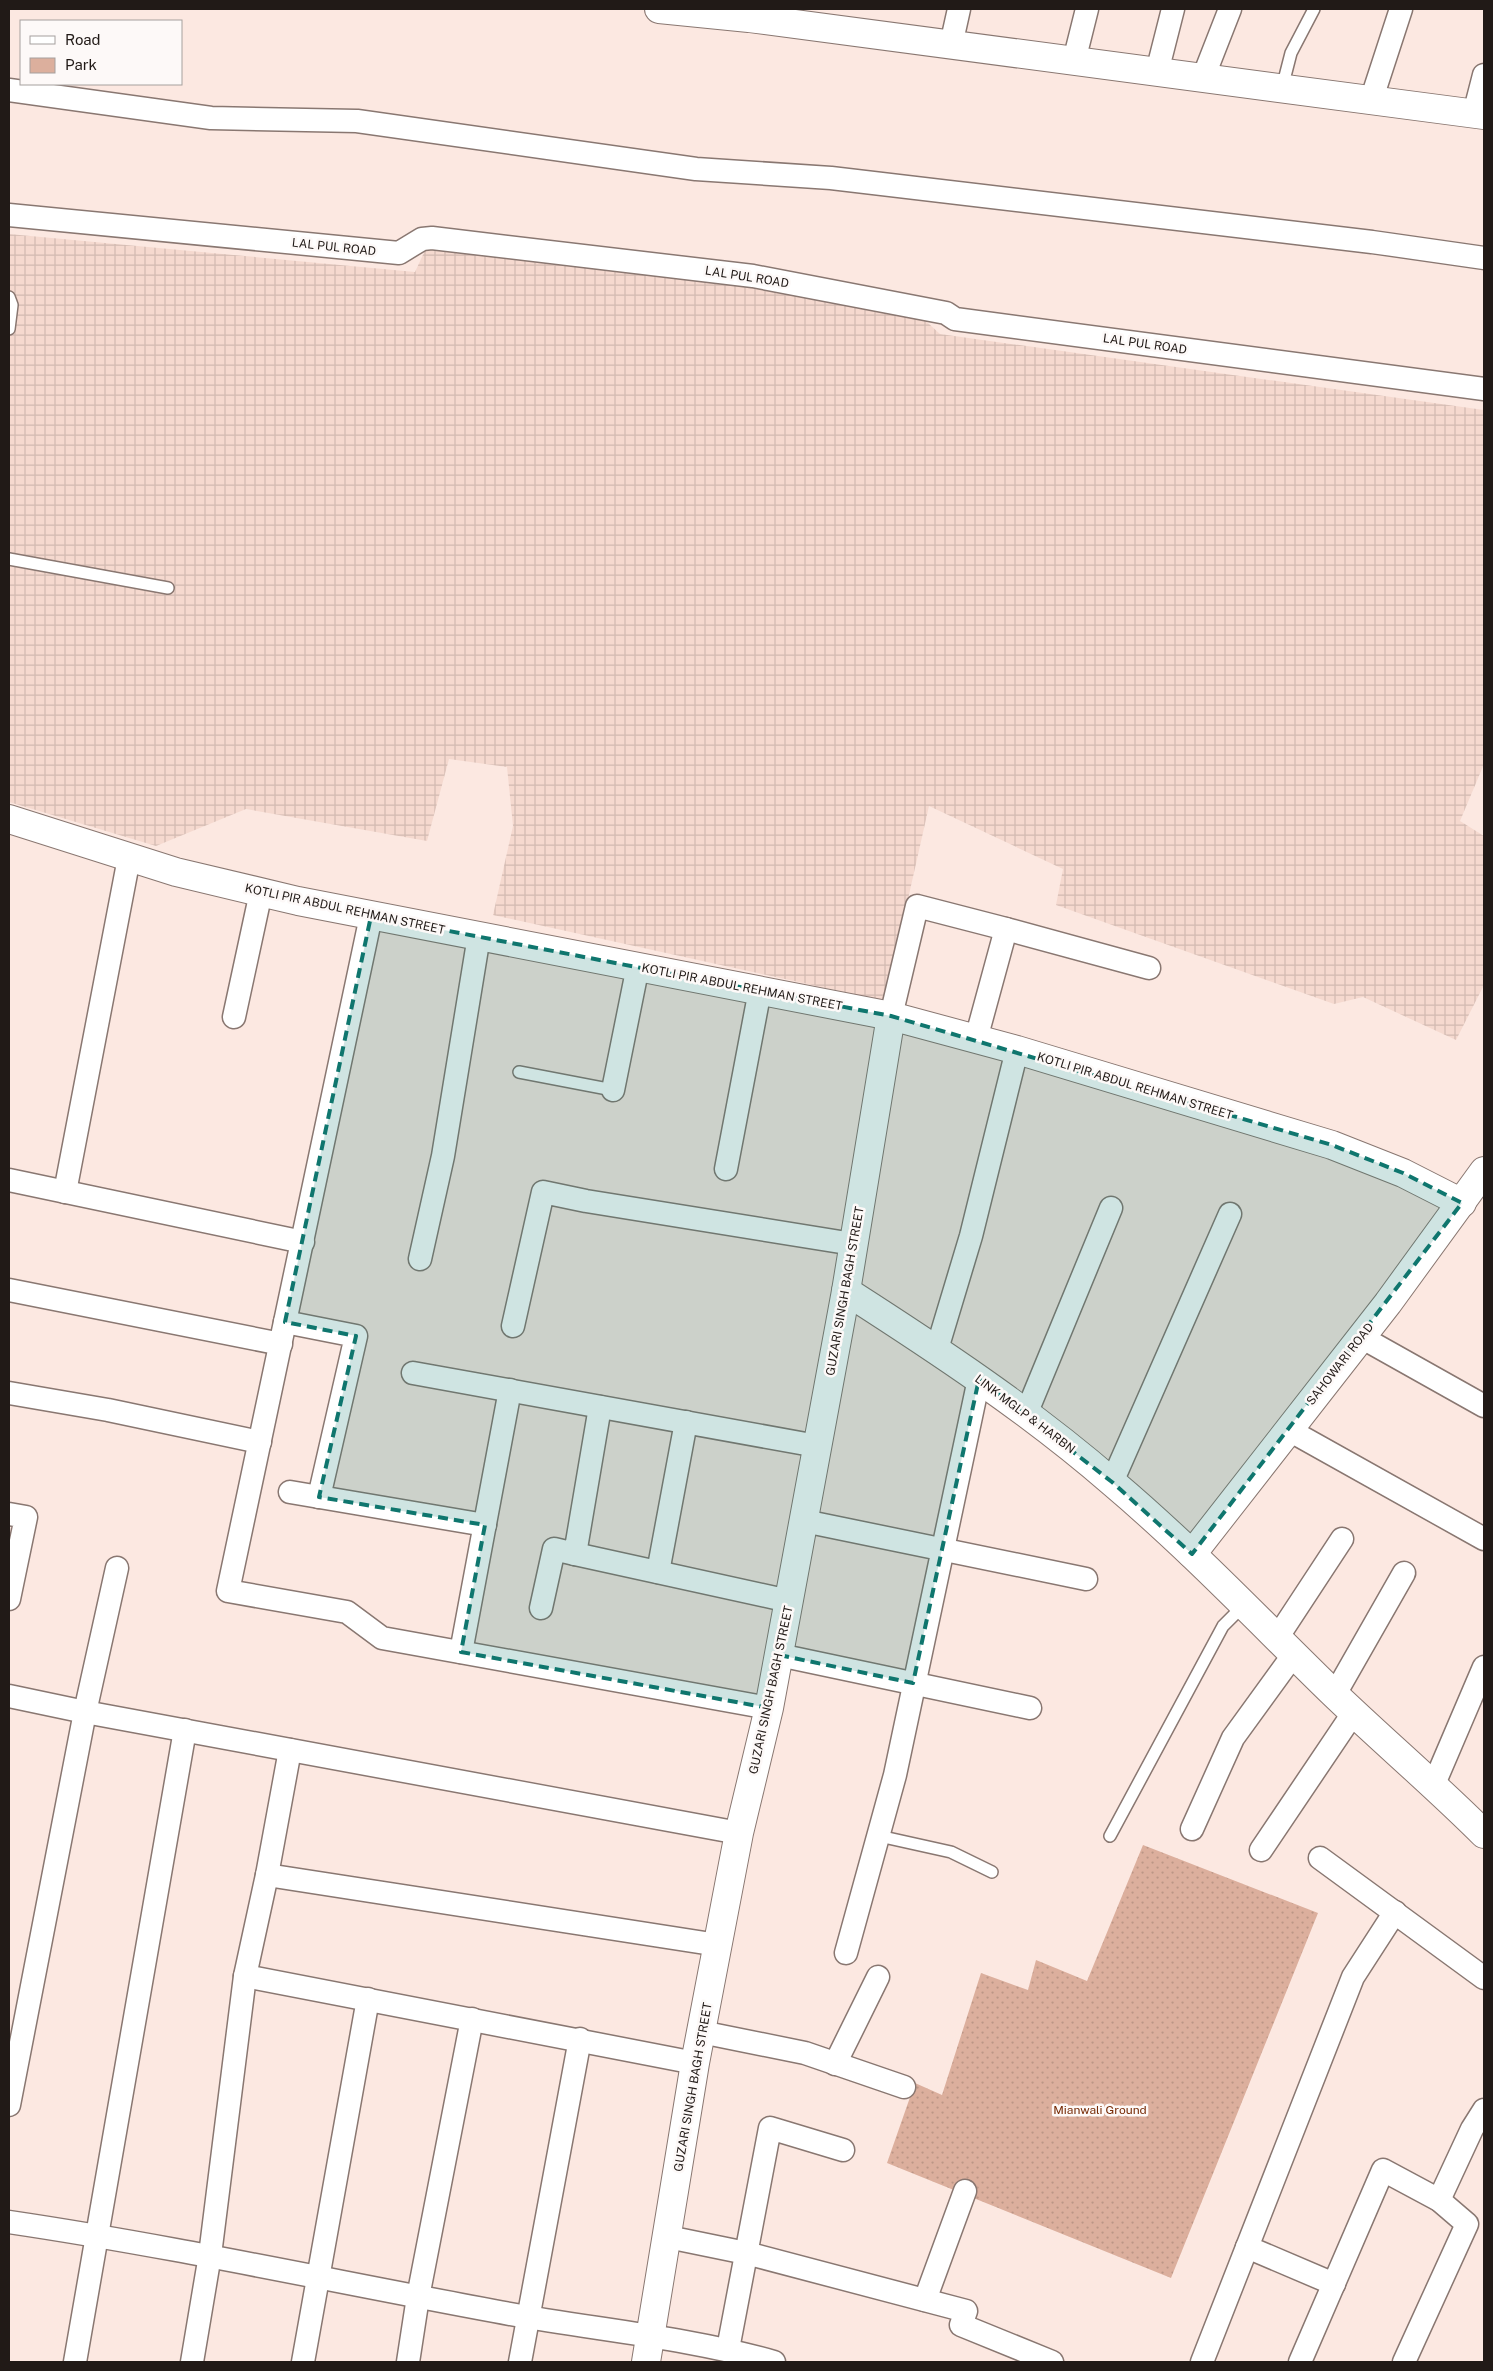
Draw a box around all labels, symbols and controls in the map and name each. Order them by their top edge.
legend [20,20,182,85]
text: Road [65,31,101,48]
text: Park [65,56,97,73]
street label: LAL PUL ROAD [291,236,377,258]
street label: LAL PUL ROAD [704,263,790,291]
street label: LAL PUL ROAD [1102,331,1188,357]
street label: KOTLI PIR ABDUL REHMAN STREET [244,881,446,937]
street label: KOTLI PIR ABDUL REHMAN STREET [640,961,844,1013]
street label: KOTLI PIR ABDUL REHMAN STREET [1035,1049,1235,1123]
street label: GUZARI SINGH BAGH STREET [823,1205,867,1377]
street label: SAHOWARI ROAD [1304,1320,1376,1408]
street label: LINK MGLP & HARBN [972,1372,1078,1456]
street label: GUZARI SINGH BAGH STREET [746,1605,796,1775]
street label: GUZARI SINGH BAGH STREET [671,2001,715,2173]
park label: Mianwali Ground [1053,2103,1147,2117]

